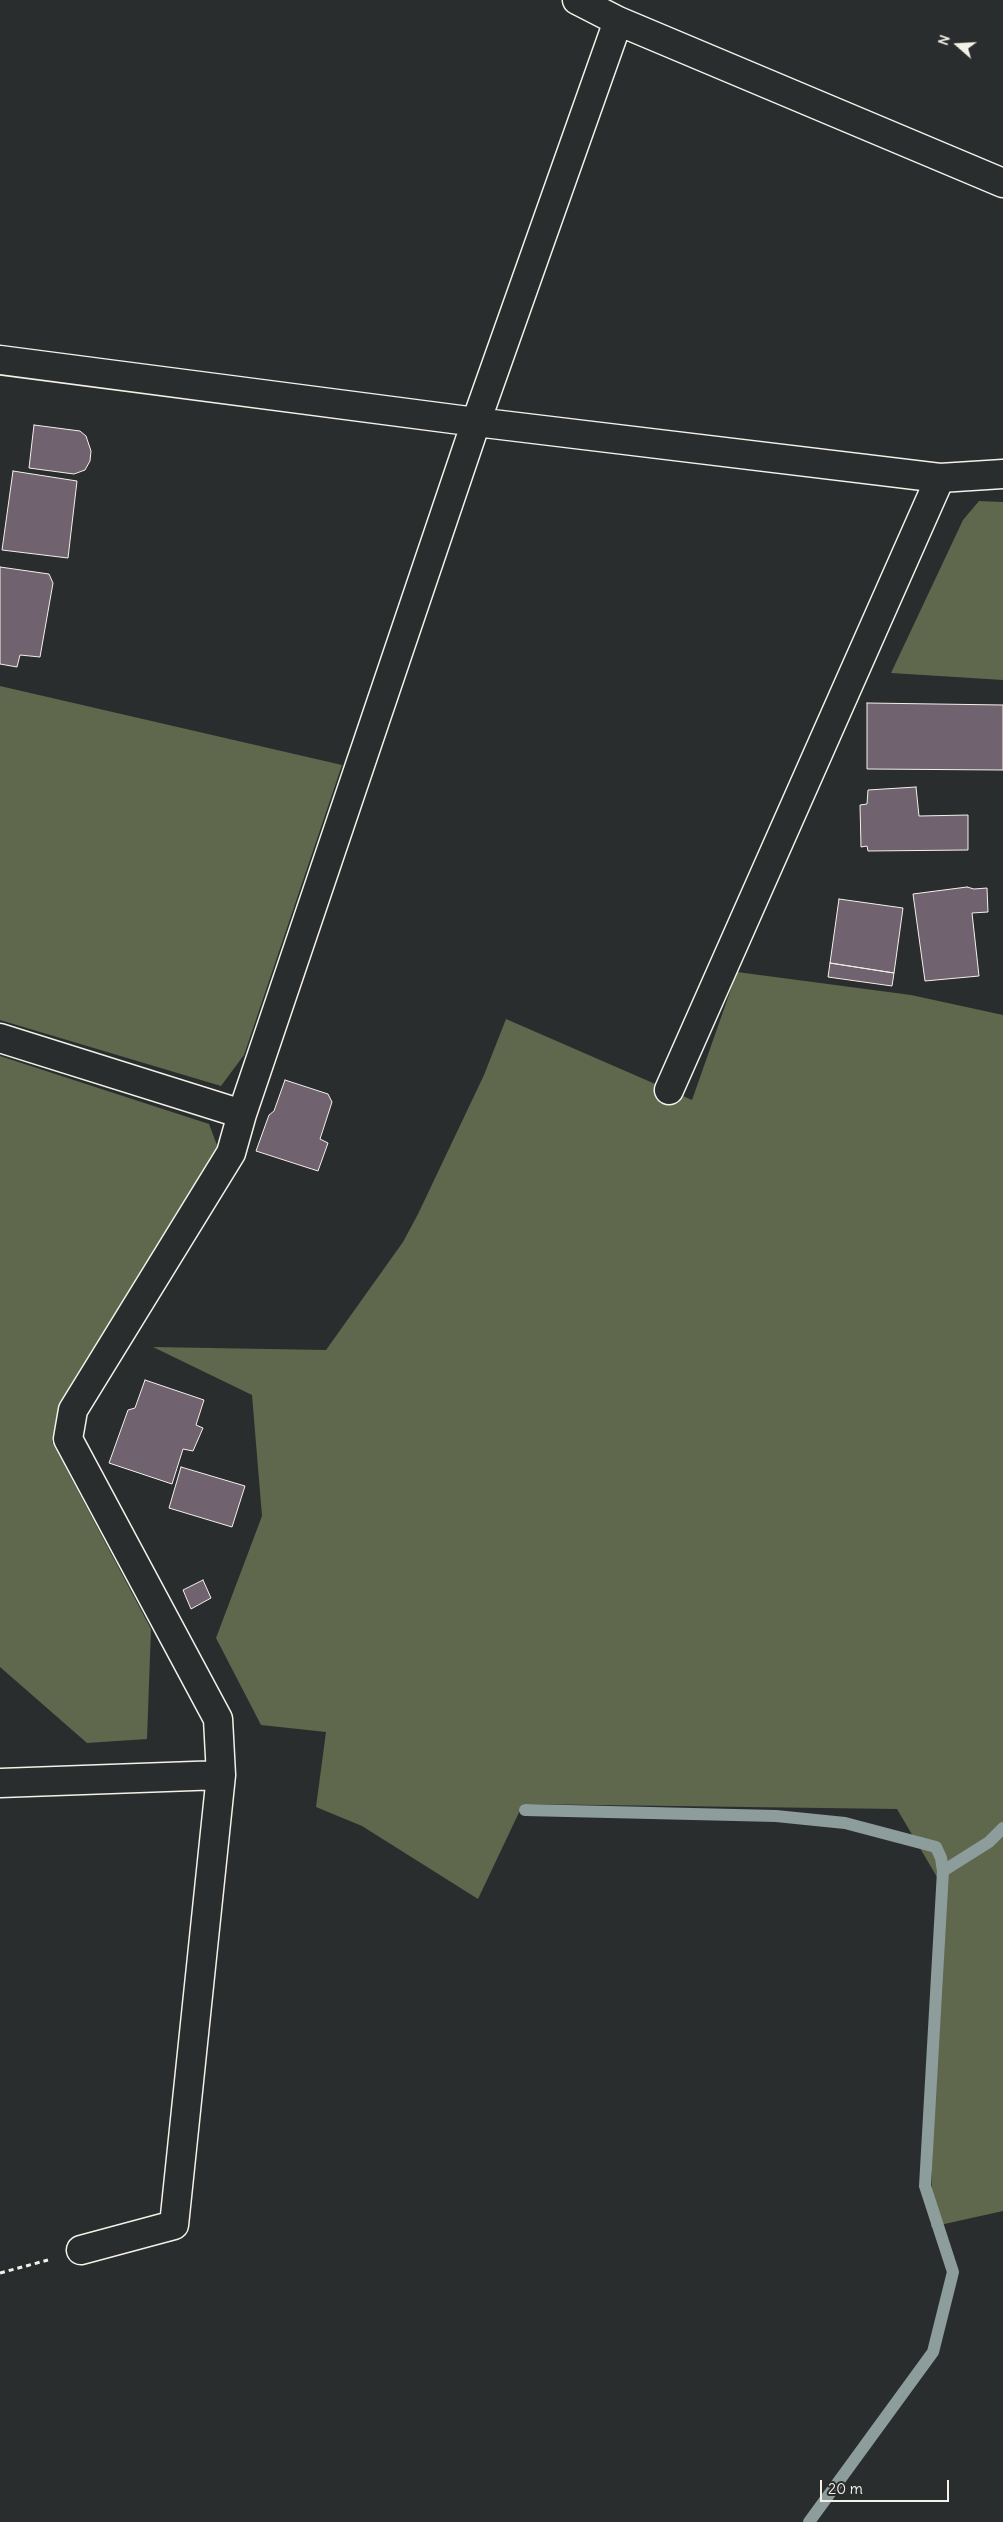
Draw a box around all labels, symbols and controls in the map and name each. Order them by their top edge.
north arrow [933,20,983,70]
text: N [934,33,954,48]
scale bar [823,2470,952,2502]
text: 20 m [828,2479,863,2498]

